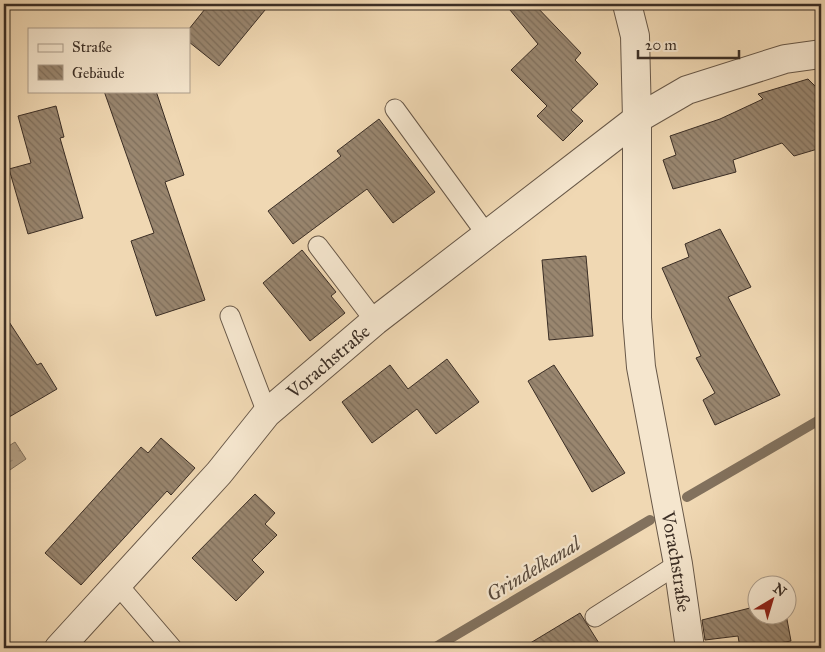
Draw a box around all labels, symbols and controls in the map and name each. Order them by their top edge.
legend [28,28,190,92]
scale bar [638,28,739,60]
text: 20 m [645,36,677,54]
text: Straße [72,38,112,56]
text: Gebäude [72,64,125,82]
street label: Vorachstraße [281,319,374,404]
street label: Vorachstraße [657,508,696,614]
water label: Grindelkanal [482,531,586,606]
north arrow [748,574,798,624]
text: N [770,580,790,601]

